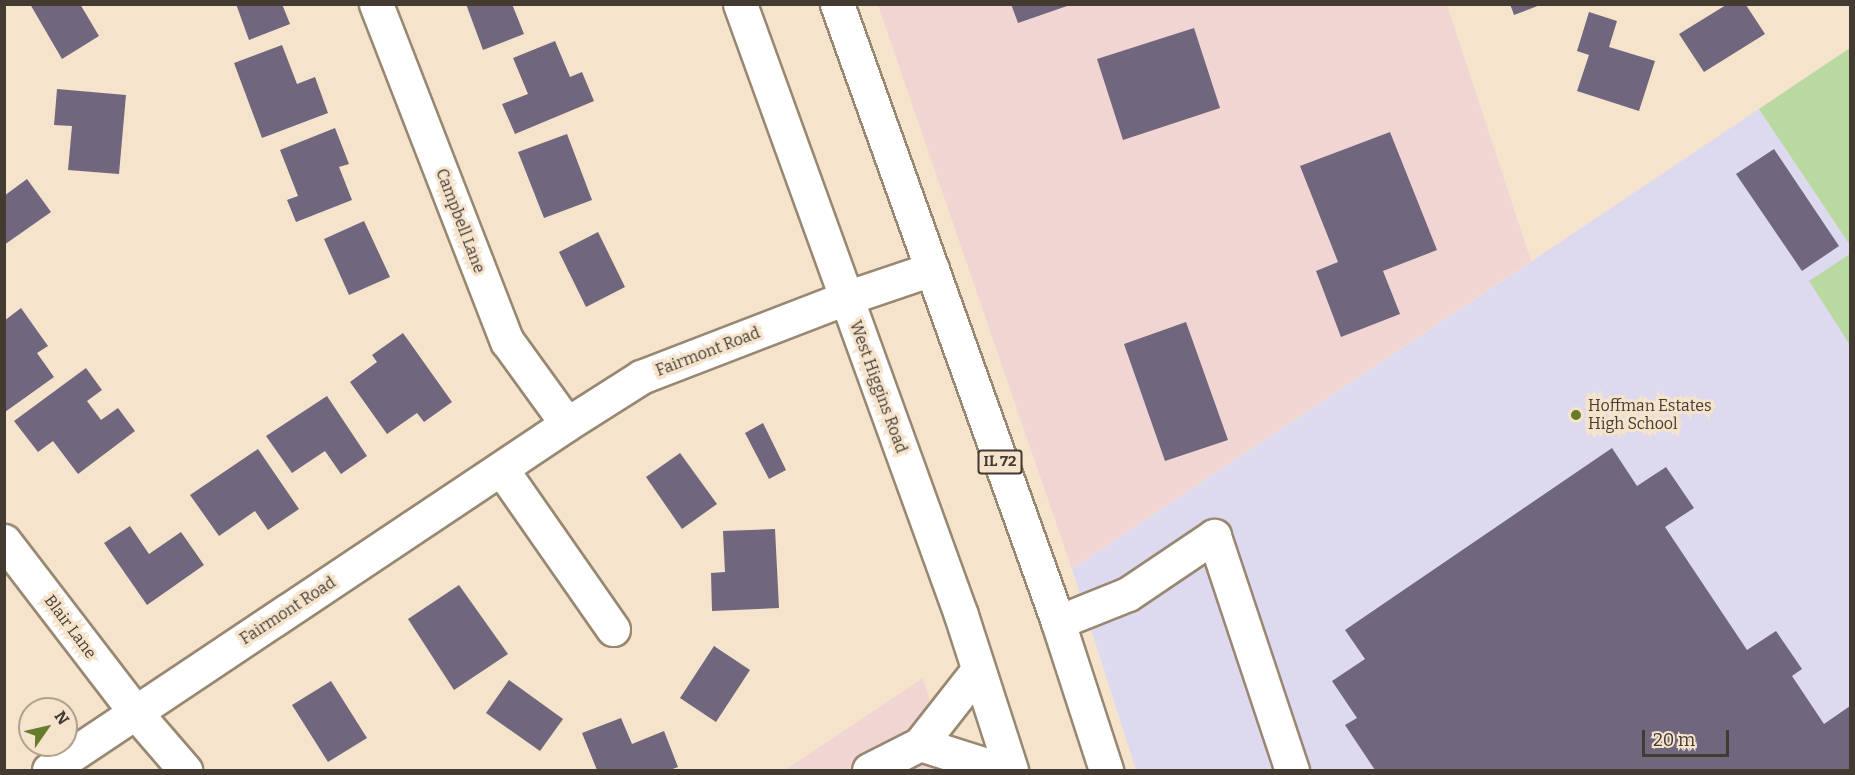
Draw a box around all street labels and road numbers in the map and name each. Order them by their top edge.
street label: Campbell Lane [431,166,489,276]
street label: West Higgins Road [845,318,911,456]
street label: Fairmont Road [653,323,763,381]
road number: IL 72 [978,450,1022,474]
street label: Fairmont Road [237,573,339,649]
street label: Blair Lane [40,591,100,663]

